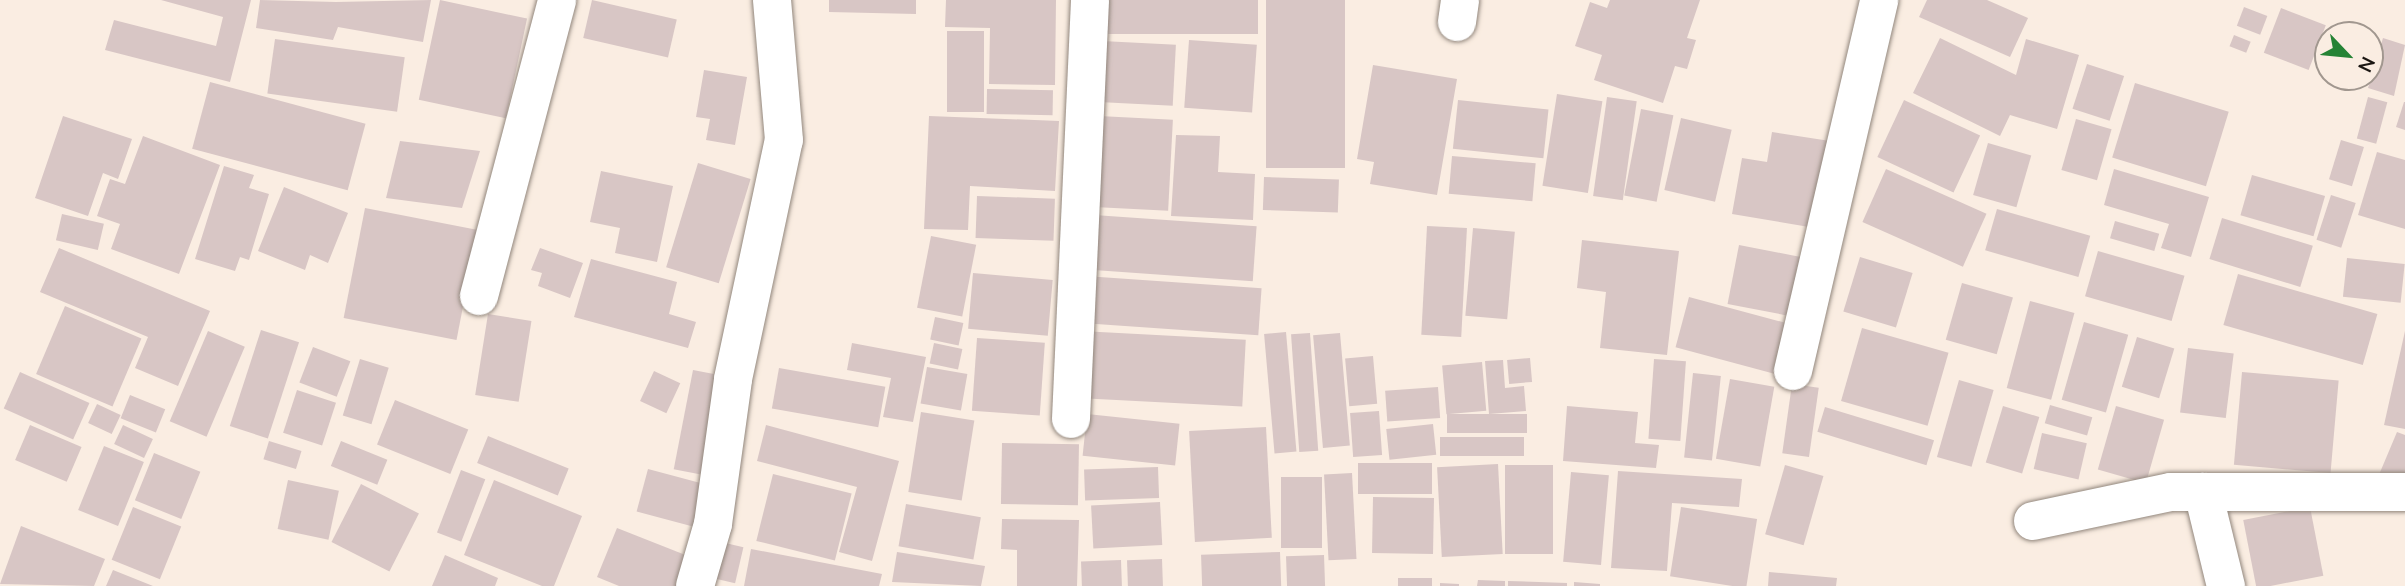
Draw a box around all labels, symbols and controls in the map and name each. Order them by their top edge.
north arrow [2314,21,2384,91]
text: N [2351,52,2381,76]

